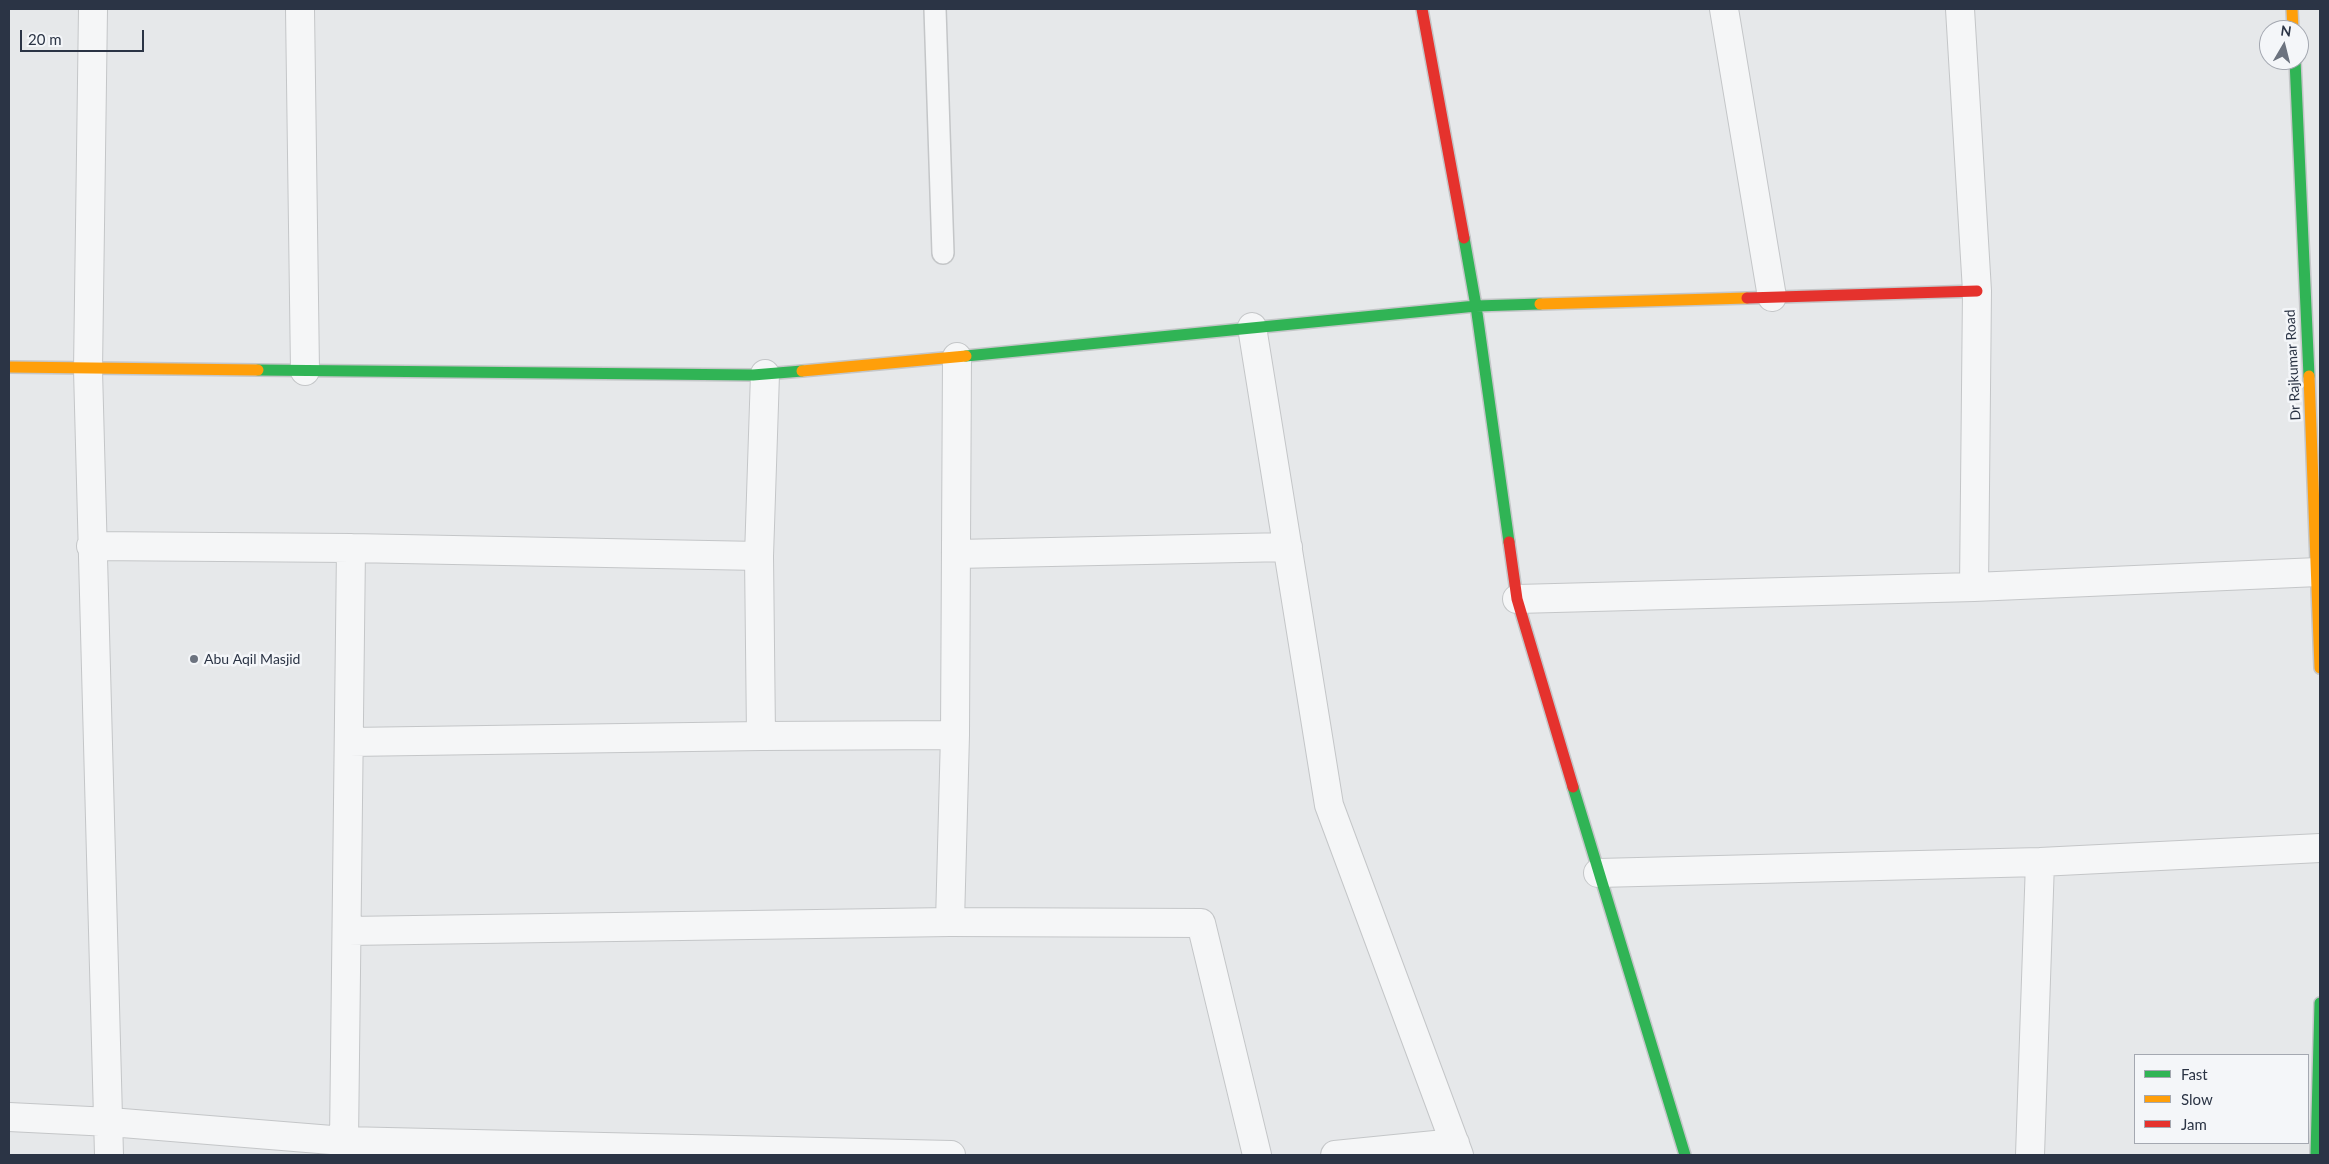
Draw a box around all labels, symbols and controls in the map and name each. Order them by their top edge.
scale bar [22,20,146,52]
north arrow [2259,20,2309,70]
text: N [2279,21,2293,40]
text: 20 m [28,30,62,48]
street label: Dr Rajkumar Road [2282,309,2304,421]
place label: Abu Aqil Masjid [204,651,300,667]
marker: Abu Aqil Masjid [188,653,200,665]
legend [2134,1054,2309,1144]
text: Fast [2181,1065,2208,1083]
text: Slow [2181,1090,2213,1108]
text: Jam [2181,1115,2207,1133]

